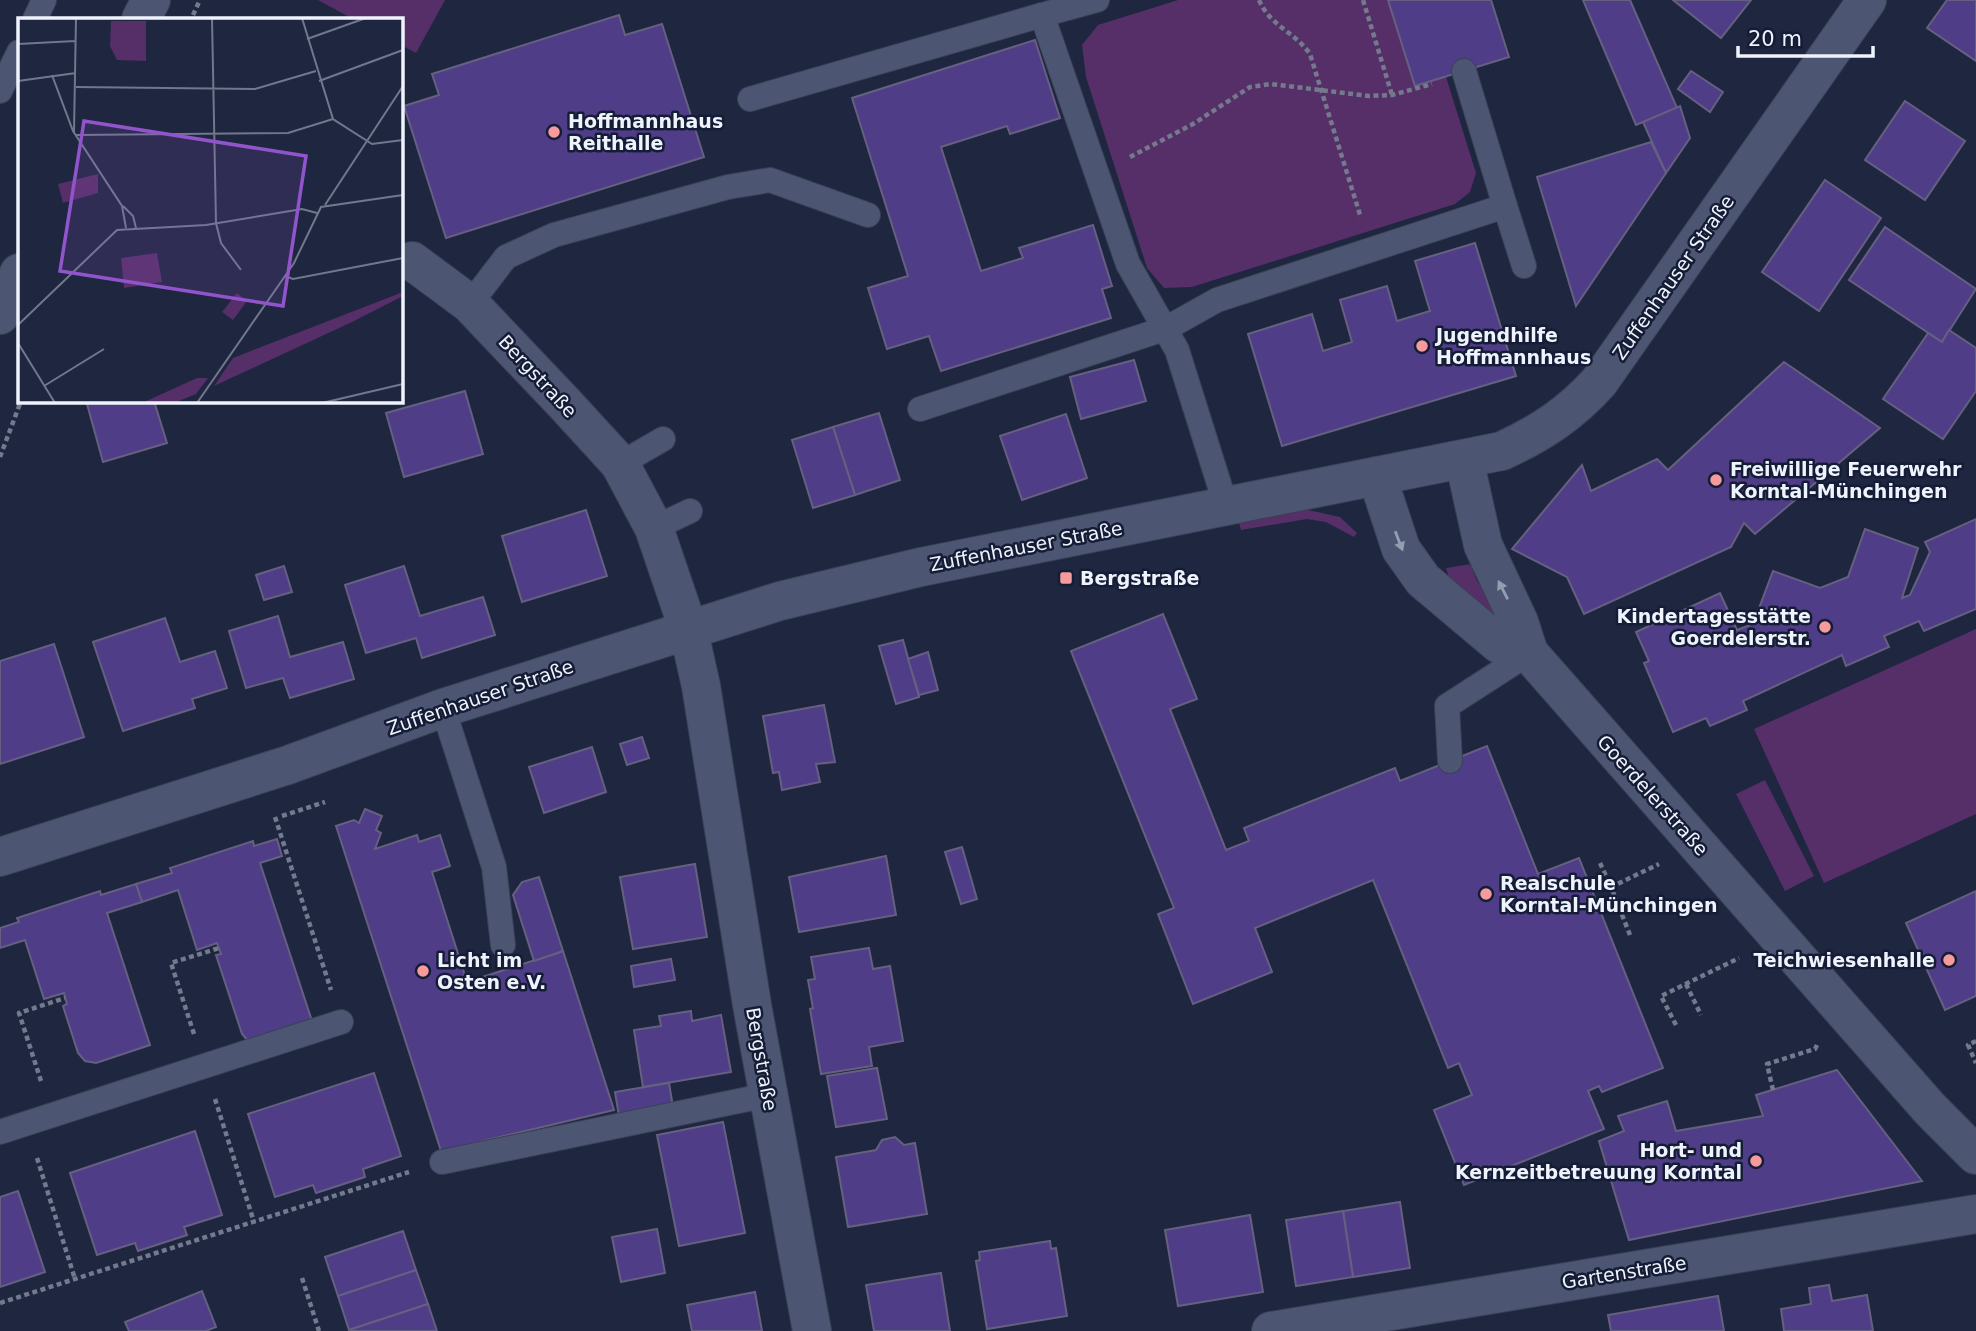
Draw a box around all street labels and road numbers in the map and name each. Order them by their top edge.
street label: Zuffenhauser Straße [1608,191,1738,363]
street label: Bergstraße [494,330,582,422]
street label: Zuffenhauser Straße [928,517,1124,575]
street label: Zuffenhauser Straße [384,655,576,739]
street label: Goerdelerstraße [1593,730,1713,860]
street label: Bergstraße [742,1006,782,1112]
street label: Gartenstraße [1560,1251,1688,1293]

